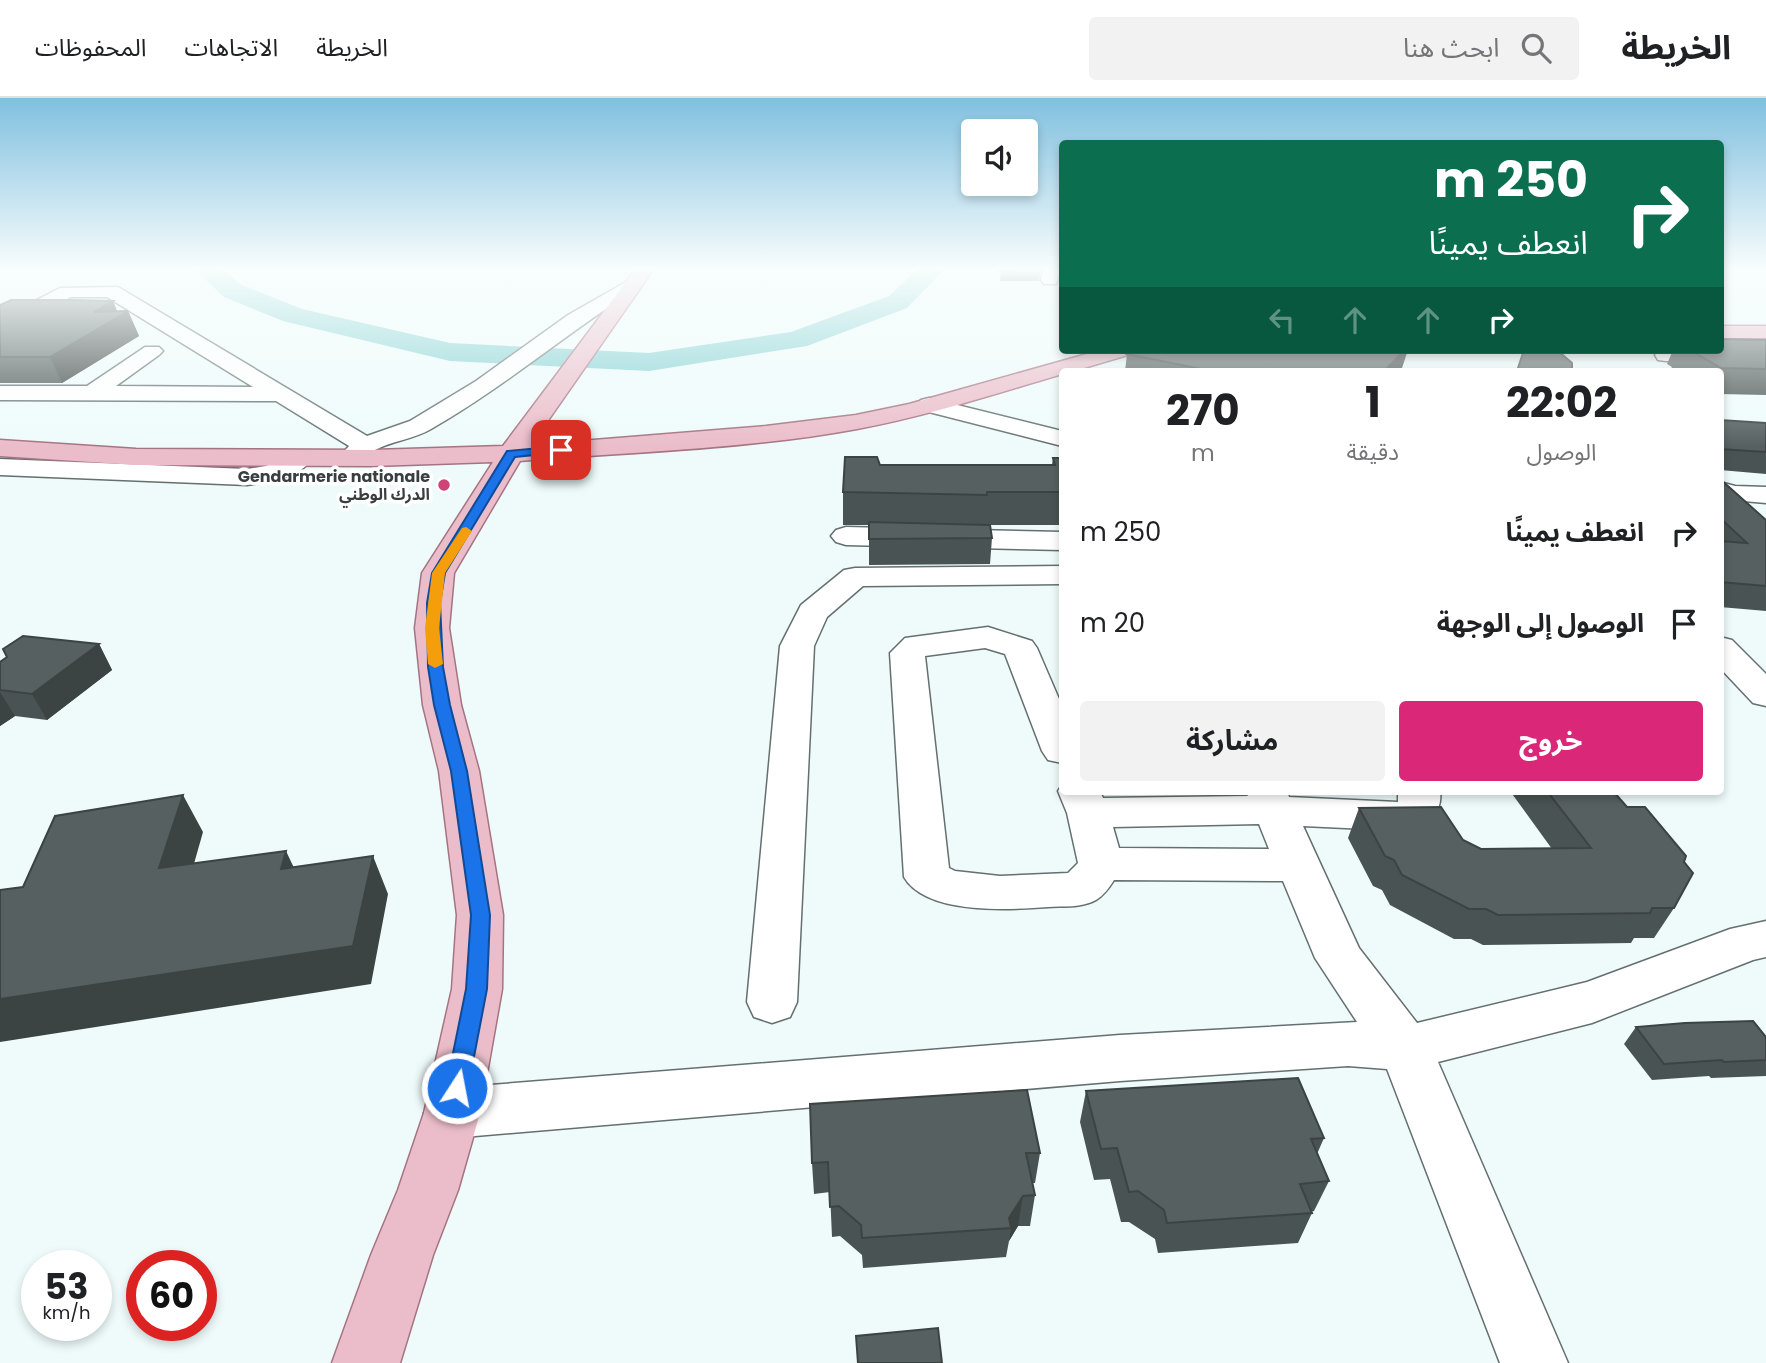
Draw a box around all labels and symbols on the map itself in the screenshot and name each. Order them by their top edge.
pin [531,420,591,480]
place label: Gendarmerie nationale الدرك الوطني [238,465,430,507]
marker: Gendarmerie nationale الدرك الوطني [436,477,452,493]
position arrow [420,1051,494,1125]
speed limit sign: 60 [126,1250,217,1341]

